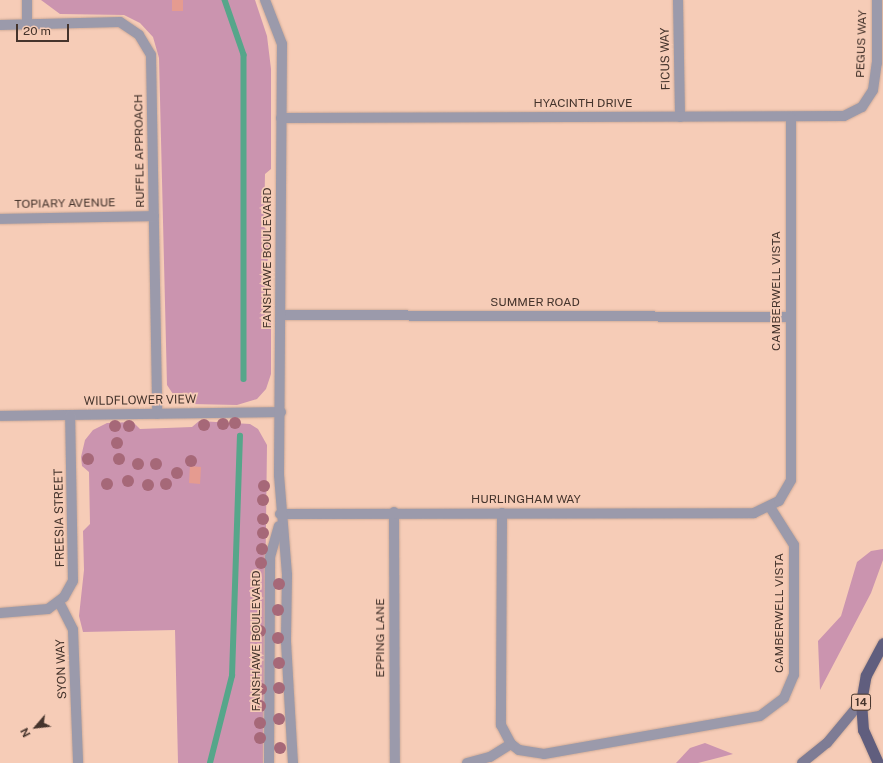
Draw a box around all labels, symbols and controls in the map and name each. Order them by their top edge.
street label: PEGUS WAY [854,10,870,78]
scale bar [18,16,71,42]
text: 20 m [23,24,51,38]
street label: FICUS WAY [658,27,674,91]
street label: RUFFLE APPROACH [132,94,148,208]
street label: HYACINTH DRIVE [534,97,632,111]
street label: FANSHAWE BOULEVARD [261,187,275,329]
street label: TOPIARY AVENUE [14,196,116,212]
street label: CAMBERWELL VISTA [770,231,784,351]
street label: SUMMER ROAD [490,296,580,310]
street label: WILDFLOWER VIEW [83,393,197,409]
street label: FREESIA STREET [52,469,68,567]
street label: HURLINGHAM WAY [471,493,581,507]
street label: CAMBERWELL VISTA [773,553,787,673]
street label: FANSHAWE BOULEVARD [250,570,264,712]
street label: EPPING LANE [374,598,388,678]
street label: SYON WAY [54,639,70,699]
road number: 14 [851,693,871,711]
north arrow [16,707,56,747]
text: N [18,726,33,739]

